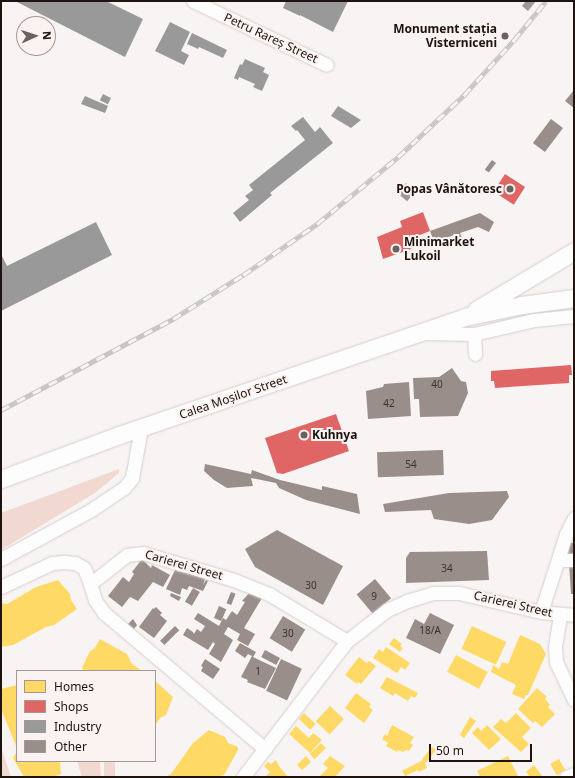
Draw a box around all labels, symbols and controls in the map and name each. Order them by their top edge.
street label: Petru Rareș Street [222,10,320,66]
north arrow [16,16,56,56]
place label: Monument stația Visterniceni [393,22,497,50]
text: N [40,31,55,40]
marker: Monument stația Visterniceni [500,31,510,41]
place label: Popas Vânătoresc [396,182,502,196]
marker: Popas Vânătoresc [505,184,515,194]
place label: Minimarket Lukoil [404,235,474,263]
marker: Minimarket Lukoil [391,244,401,254]
street label: Calea Moșilor Street [177,372,289,422]
house number: 40 [431,379,443,391]
house number: 42 [383,398,395,410]
place label: Kuhnya [312,428,357,442]
marker: Kuhnya [299,430,309,440]
house number: 54 [405,459,417,471]
street label: Carierei Street [143,547,225,583]
house number: 34 [441,563,453,575]
house number: 30 [305,580,317,592]
street label: Carierei Street [472,588,554,620]
house number: 9 [371,591,377,603]
house number: 18/A [419,625,441,637]
house number: 30 [282,628,294,640]
house number: 1 [255,666,261,678]
legend [16,670,156,762]
text: Homes [54,678,94,695]
text: Shops [54,698,88,715]
text: Industry [54,718,101,735]
scale bar [431,736,534,762]
text: Other [54,738,87,755]
text: 50 m [436,742,464,759]

